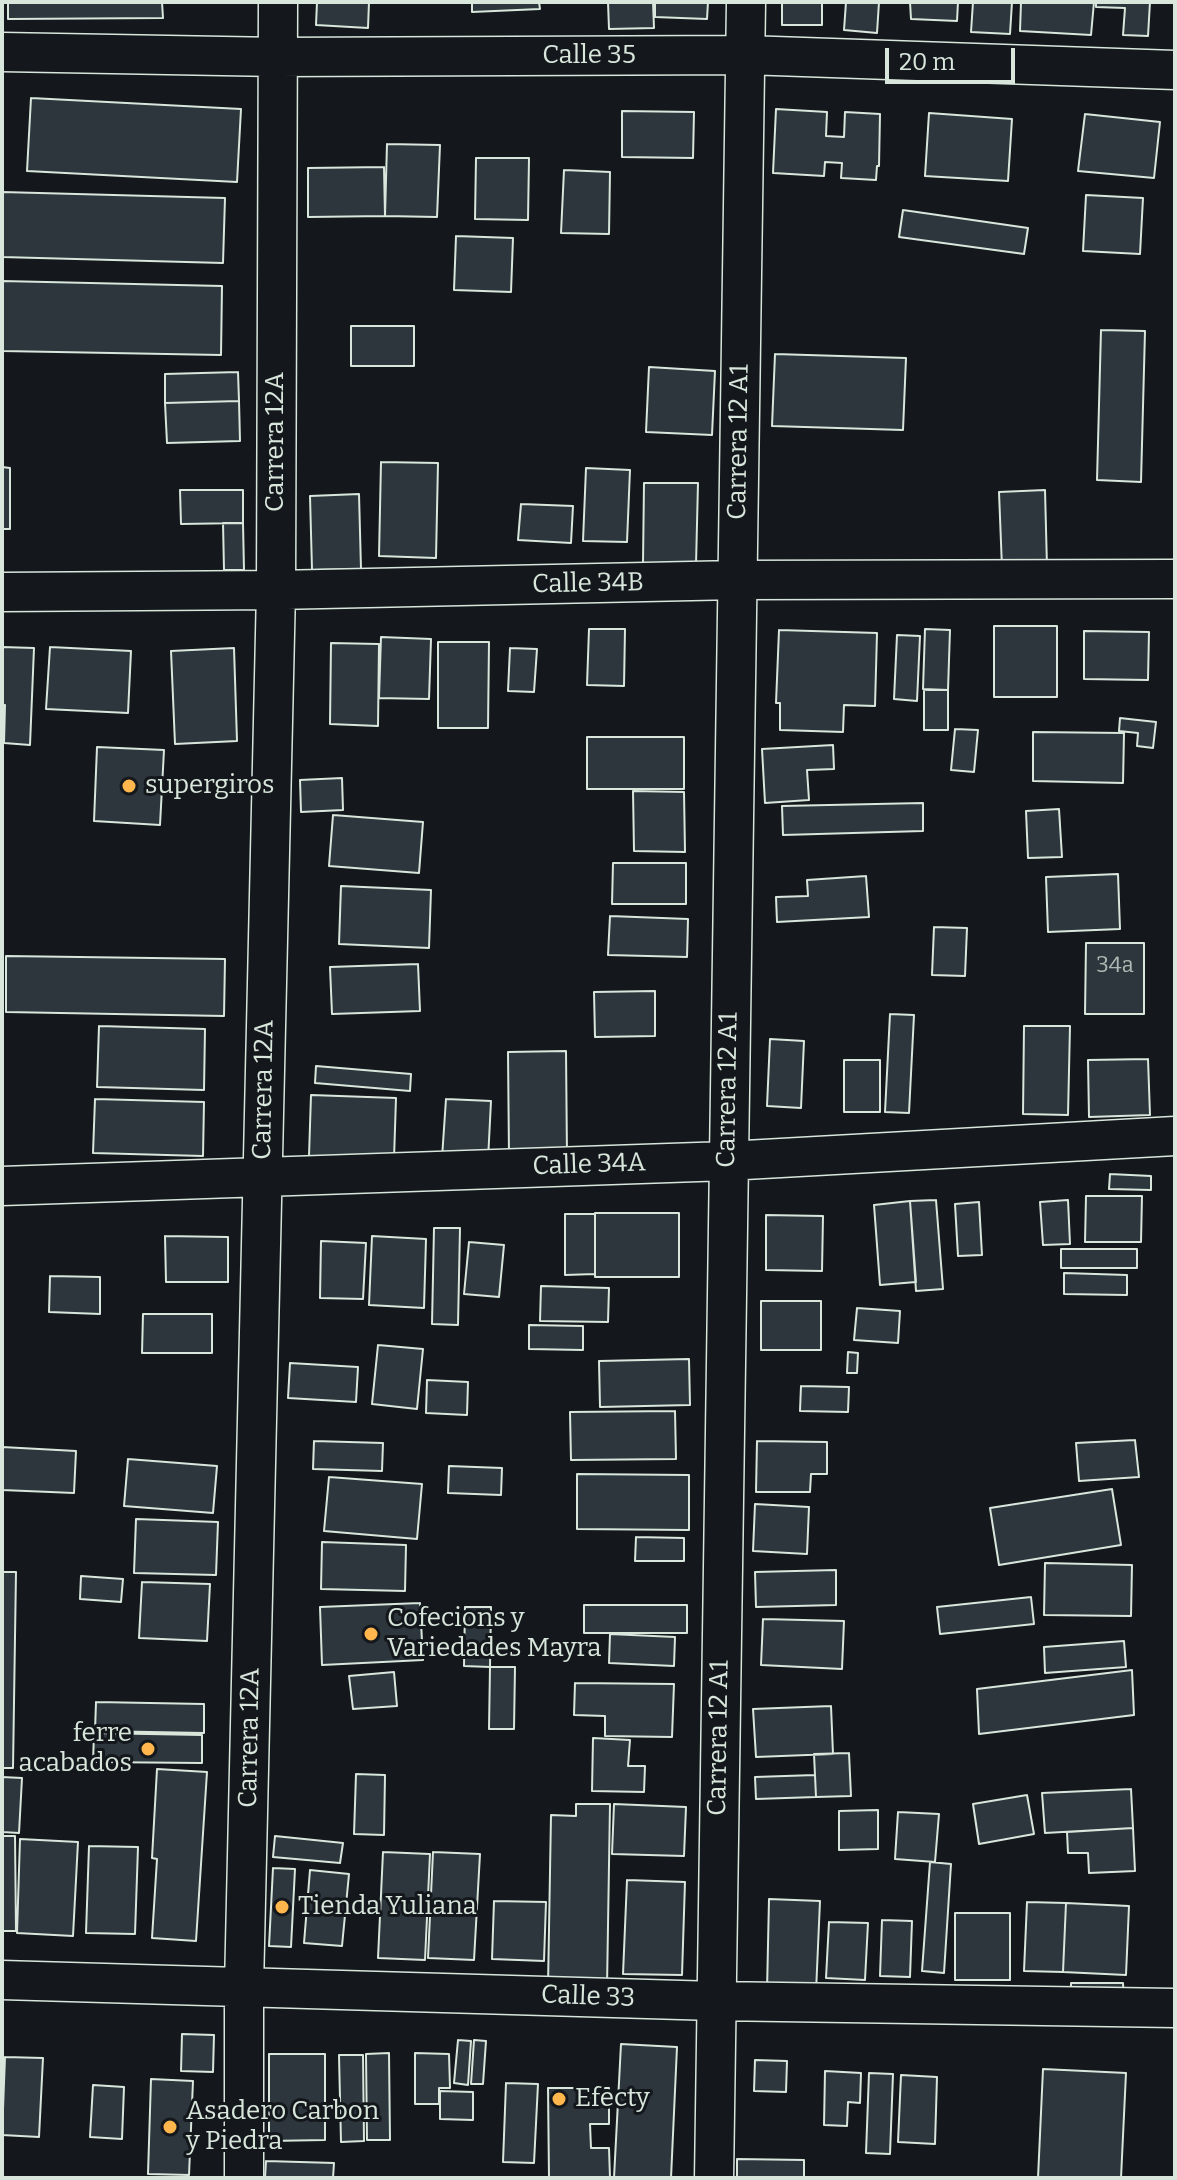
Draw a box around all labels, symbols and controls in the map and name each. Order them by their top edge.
scale bar [889,32,1019,82]
street label: Calle 35 [542,40,636,72]
text: 20 m [899,48,955,76]
street label: Carrera 12 A1 [722,364,756,520]
street label: Carrera 12A [260,372,292,512]
street label: Calle 34B [532,567,644,601]
place label: supergiros [145,770,274,802]
marker: supergiros [120,777,138,795]
house number: 34a [1096,953,1134,979]
street label: Carrera 12 A1 [711,1012,745,1168]
street label: Carrera 12A [247,1020,281,1160]
street label: Calle 34A [532,1147,646,1183]
place label: Cofecions y Variedades Mayra [387,1603,601,1664]
marker: Cofecions y Variedades Mayra [362,1625,380,1643]
street label: Carrera 12 A1 [702,1660,736,1816]
street label: Carrera 12A [233,1668,267,1808]
place label: ferre acabados [19,1718,132,1780]
marker: ferre acabados [139,1740,157,1758]
place label: Tienda Yuliana [298,1891,477,1923]
marker: Tienda Yuliana [273,1898,291,1916]
street label: Calle 33 [540,1980,636,2014]
place label: Efecty [575,2083,650,2115]
marker: Efecty [550,2090,568,2108]
place label: Asadero Carbon y Piedra [186,2096,379,2158]
marker: Asadero Carbon y Piedra [161,2118,179,2136]

